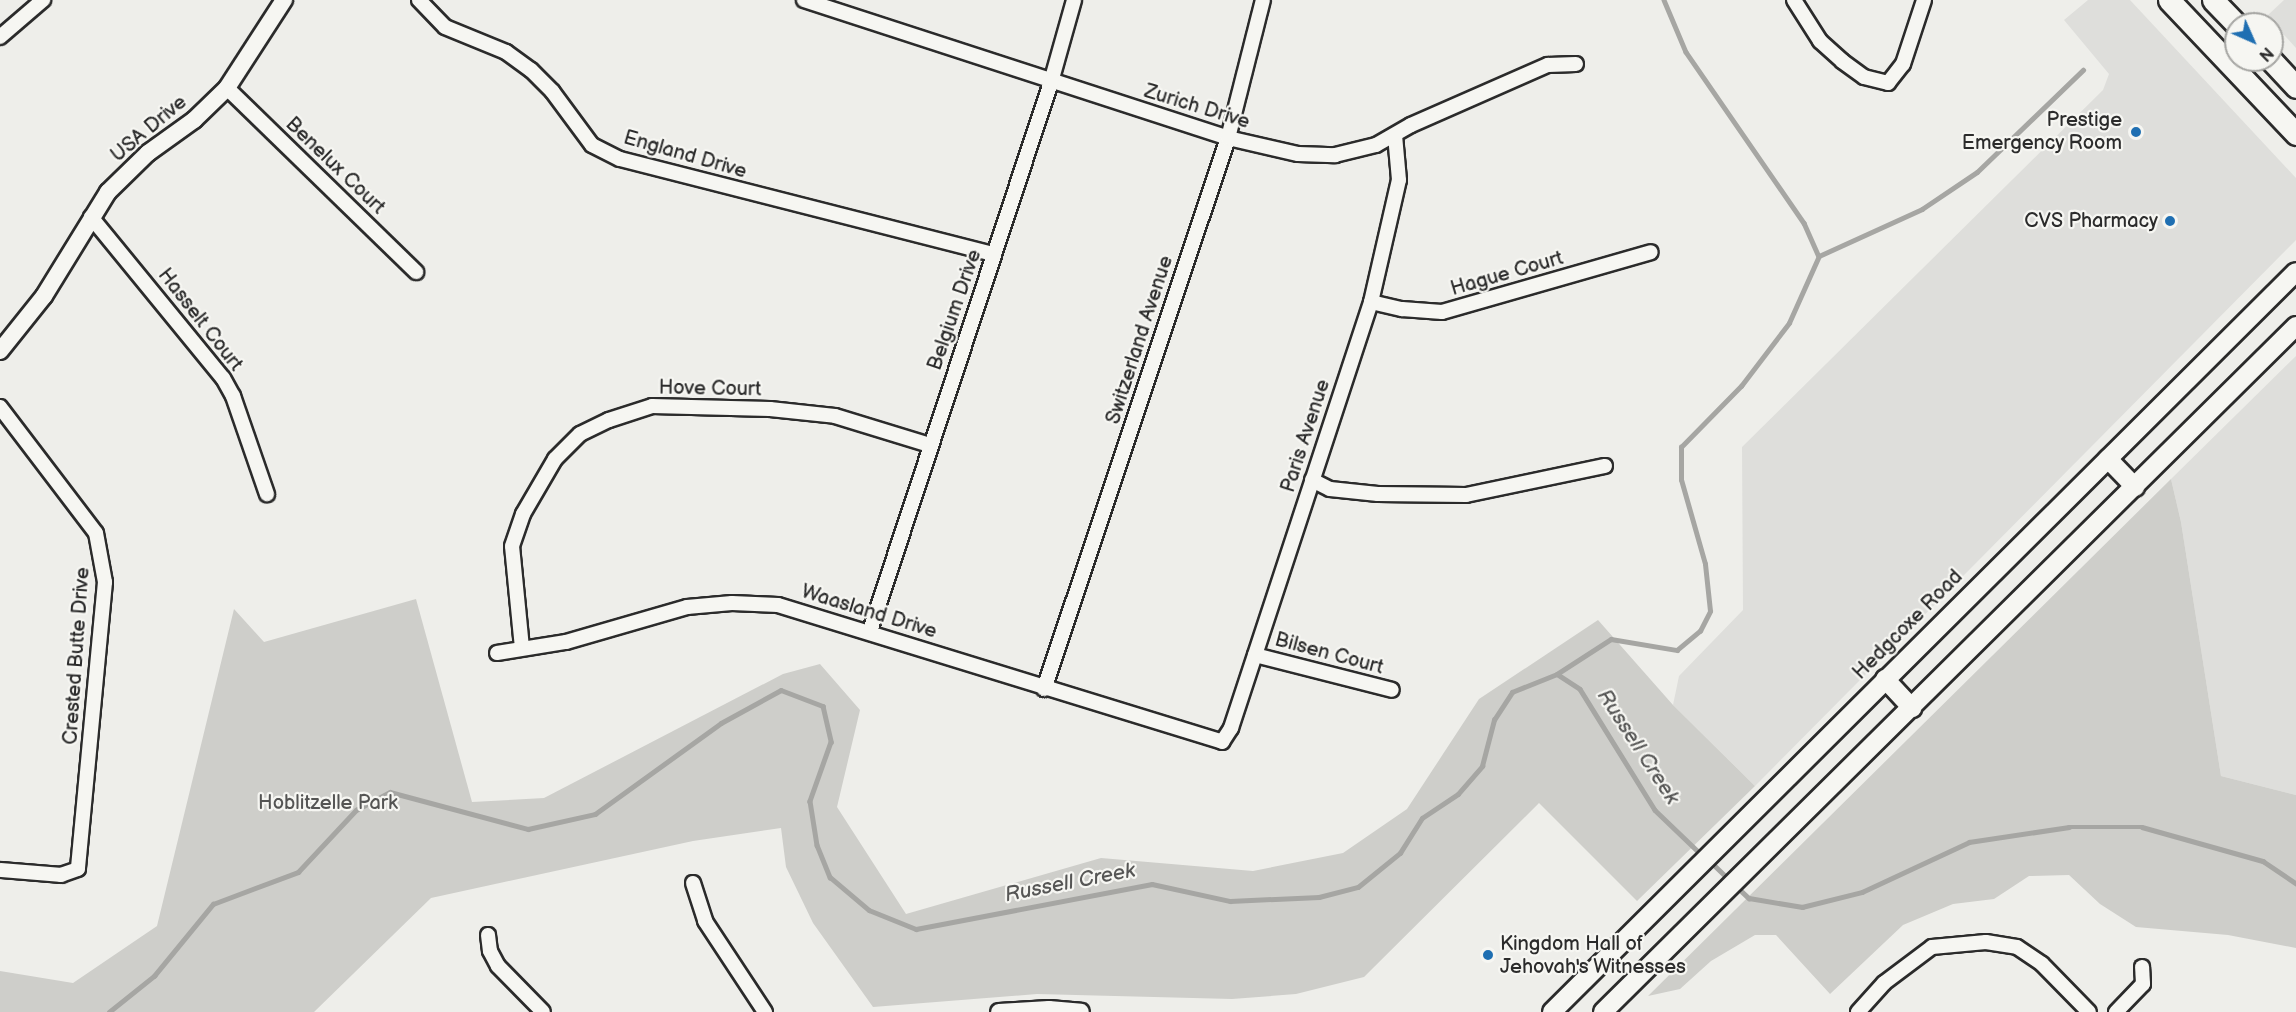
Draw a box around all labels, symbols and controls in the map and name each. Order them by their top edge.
north arrow [2224,12,2284,72]
text: N [2255,43,2277,65]
street label: Zurich Drive [1141,80,1253,134]
street label: USA Drive [106,90,192,168]
place label: Prestige Emergency Room [1960,108,2122,155]
street label: Benelux Court [280,113,390,219]
marker: Prestige Emergency Room [2127,123,2145,141]
street label: England Drive [621,126,749,184]
place label: CVS Pharmacy [2024,209,2158,233]
marker: CVS Pharmacy [2163,214,2177,228]
street label: Belgium Drive [923,246,987,374]
street label: Hague Court [1448,246,1566,302]
street label: Switzerland Avenue [1101,253,1179,427]
street label: Hasselt Court [152,264,248,376]
street label: Hove Court [658,376,762,402]
street label: Paris Avenue [1276,376,1336,496]
street label: Hedgcoxe Road [1848,565,1968,685]
street label: Crested Butte Drive [59,566,95,746]
street label: Waasland Drive [798,580,940,644]
street label: Bilsen Court [1272,628,1386,680]
water label: Russell Creek [1591,685,1685,809]
park label: Hoblitzelle Park [258,791,398,815]
water label: Russell Creek [1003,858,1137,908]
place label: Kingdom Hall of Jehovah's Witnesses [1500,932,1687,979]
marker: Kingdom Hall of Jehovah's Witnesses [1481,948,1495,962]

